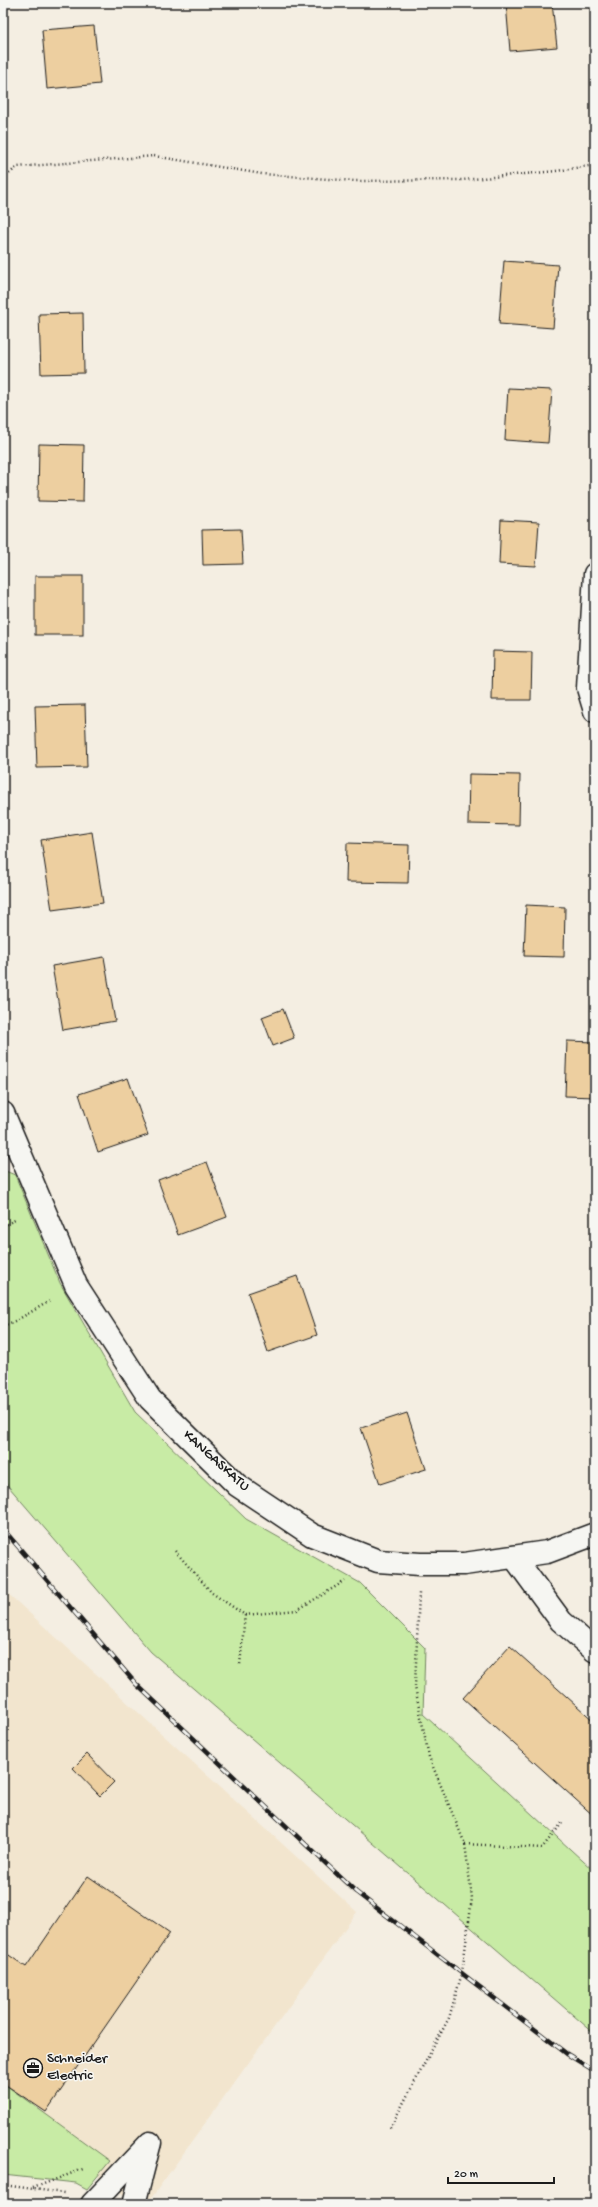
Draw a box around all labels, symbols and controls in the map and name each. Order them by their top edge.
street label: KANGASKATU [179,1426,253,1496]
place label: Schneider Electric [47,2050,109,2085]
office icon: Schneider Electric [22,2057,44,2079]
scale bar [448,2159,554,2185]
text: 20 m [454,2168,479,2182]

